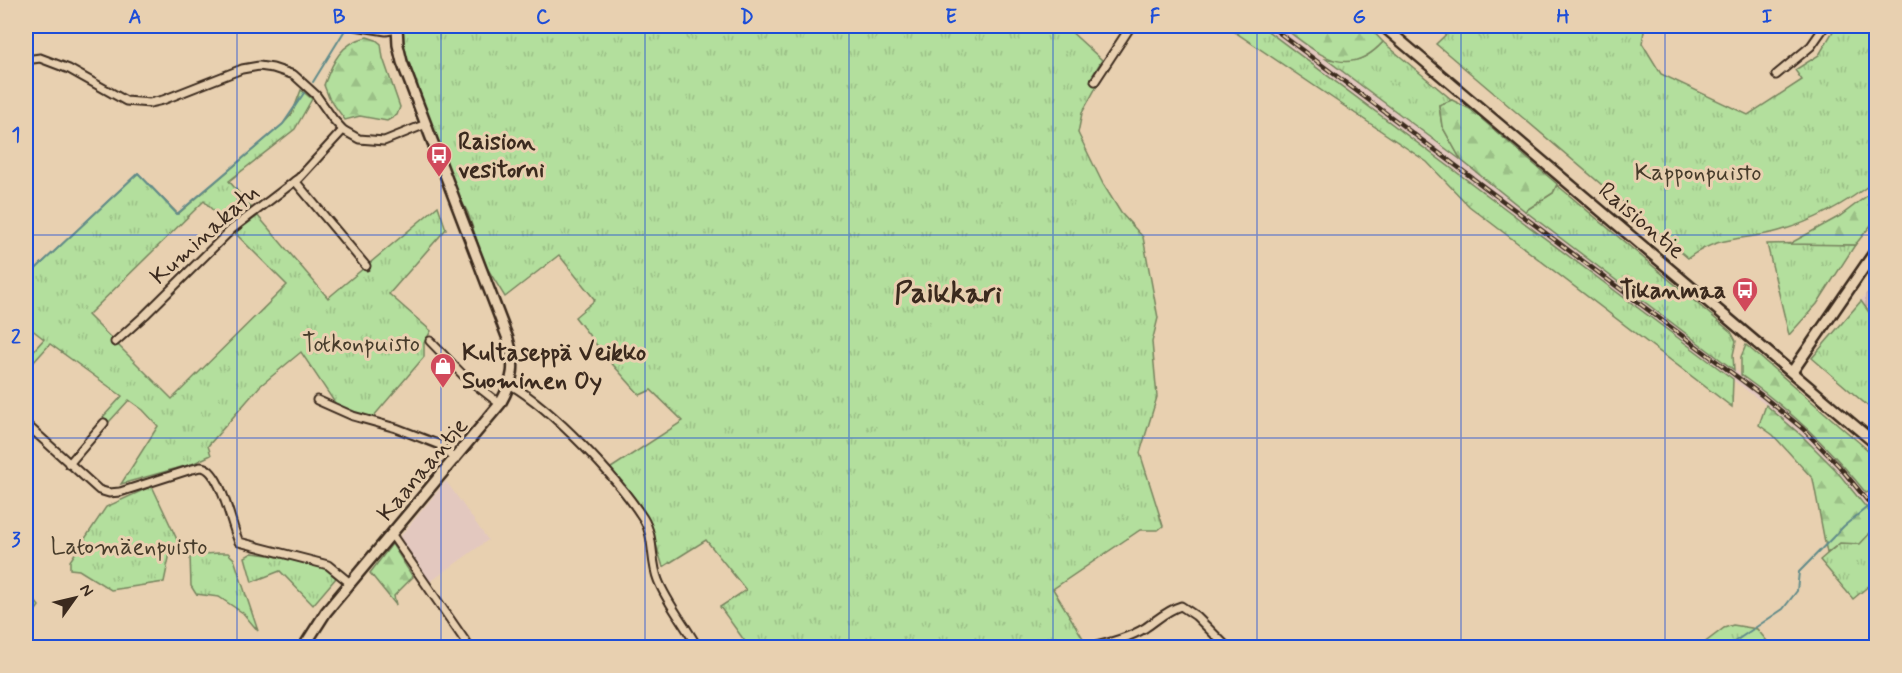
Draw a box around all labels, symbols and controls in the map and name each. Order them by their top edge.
text: A [128,4,142,31]
text: B [333,4,346,31]
text: C [536,4,551,31]
text: D [740,4,754,31]
text: E [945,4,957,31]
text: F [1150,4,1161,31]
text: G [1352,4,1366,31]
text: H [1556,4,1570,31]
text: I [1762,4,1772,31]
text: 1 [12,122,20,149]
place label: Raision vesitorni [458,127,545,186]
bus stop icon: Raision vesitorni [424,140,454,178]
park label: Kapponpuisto [1634,158,1762,189]
street label: Raisiontie [1591,176,1691,267]
street label: Kuminakatu [144,178,266,292]
district label: Paikkari [894,274,1002,313]
bus stop icon: Tikanmaa [1730,275,1760,313]
place label: Tikanmaa [1620,276,1726,307]
text: 2 [11,324,21,351]
park label: Totkonpuisto [302,329,420,360]
place label: Kultaseppä Veikko Suominen Oy [462,338,646,397]
shop icon: Kultaseppä Veikko Suominen Oy [428,351,458,389]
street label: Kaanaantie [371,411,476,528]
text: 3 [11,527,21,554]
park label: Latomäenpuisto [50,532,208,563]
north arrow [45,568,105,628]
text: N [75,580,98,601]

